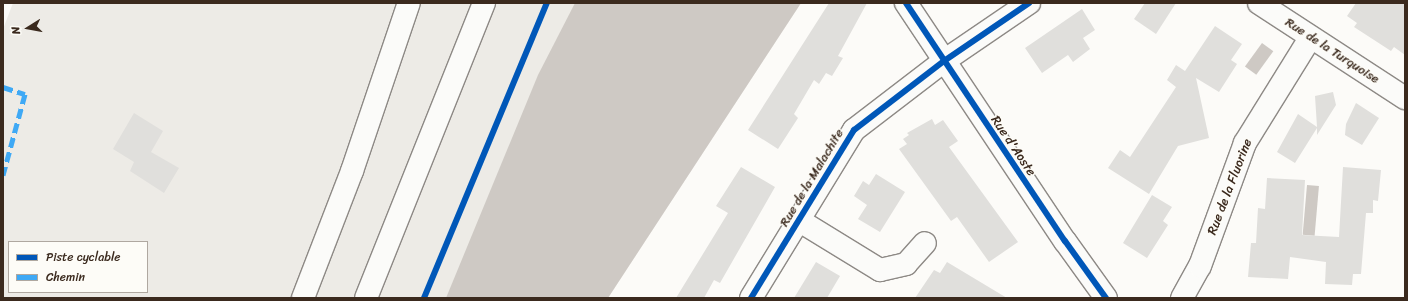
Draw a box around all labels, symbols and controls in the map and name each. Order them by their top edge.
north arrow [8,8,48,48]
street label: Rue de la Turquoise [1282,15,1382,87]
text: N [6,25,26,36]
street label: Rue d'Aoste [987,113,1039,179]
street label: Rue de la Malachite [776,126,848,230]
street label: Rue de la Fluorine [1204,136,1256,238]
legend [8,241,148,293]
text: Piste cyclable [46,246,120,268]
text: Chemin [46,266,85,288]

